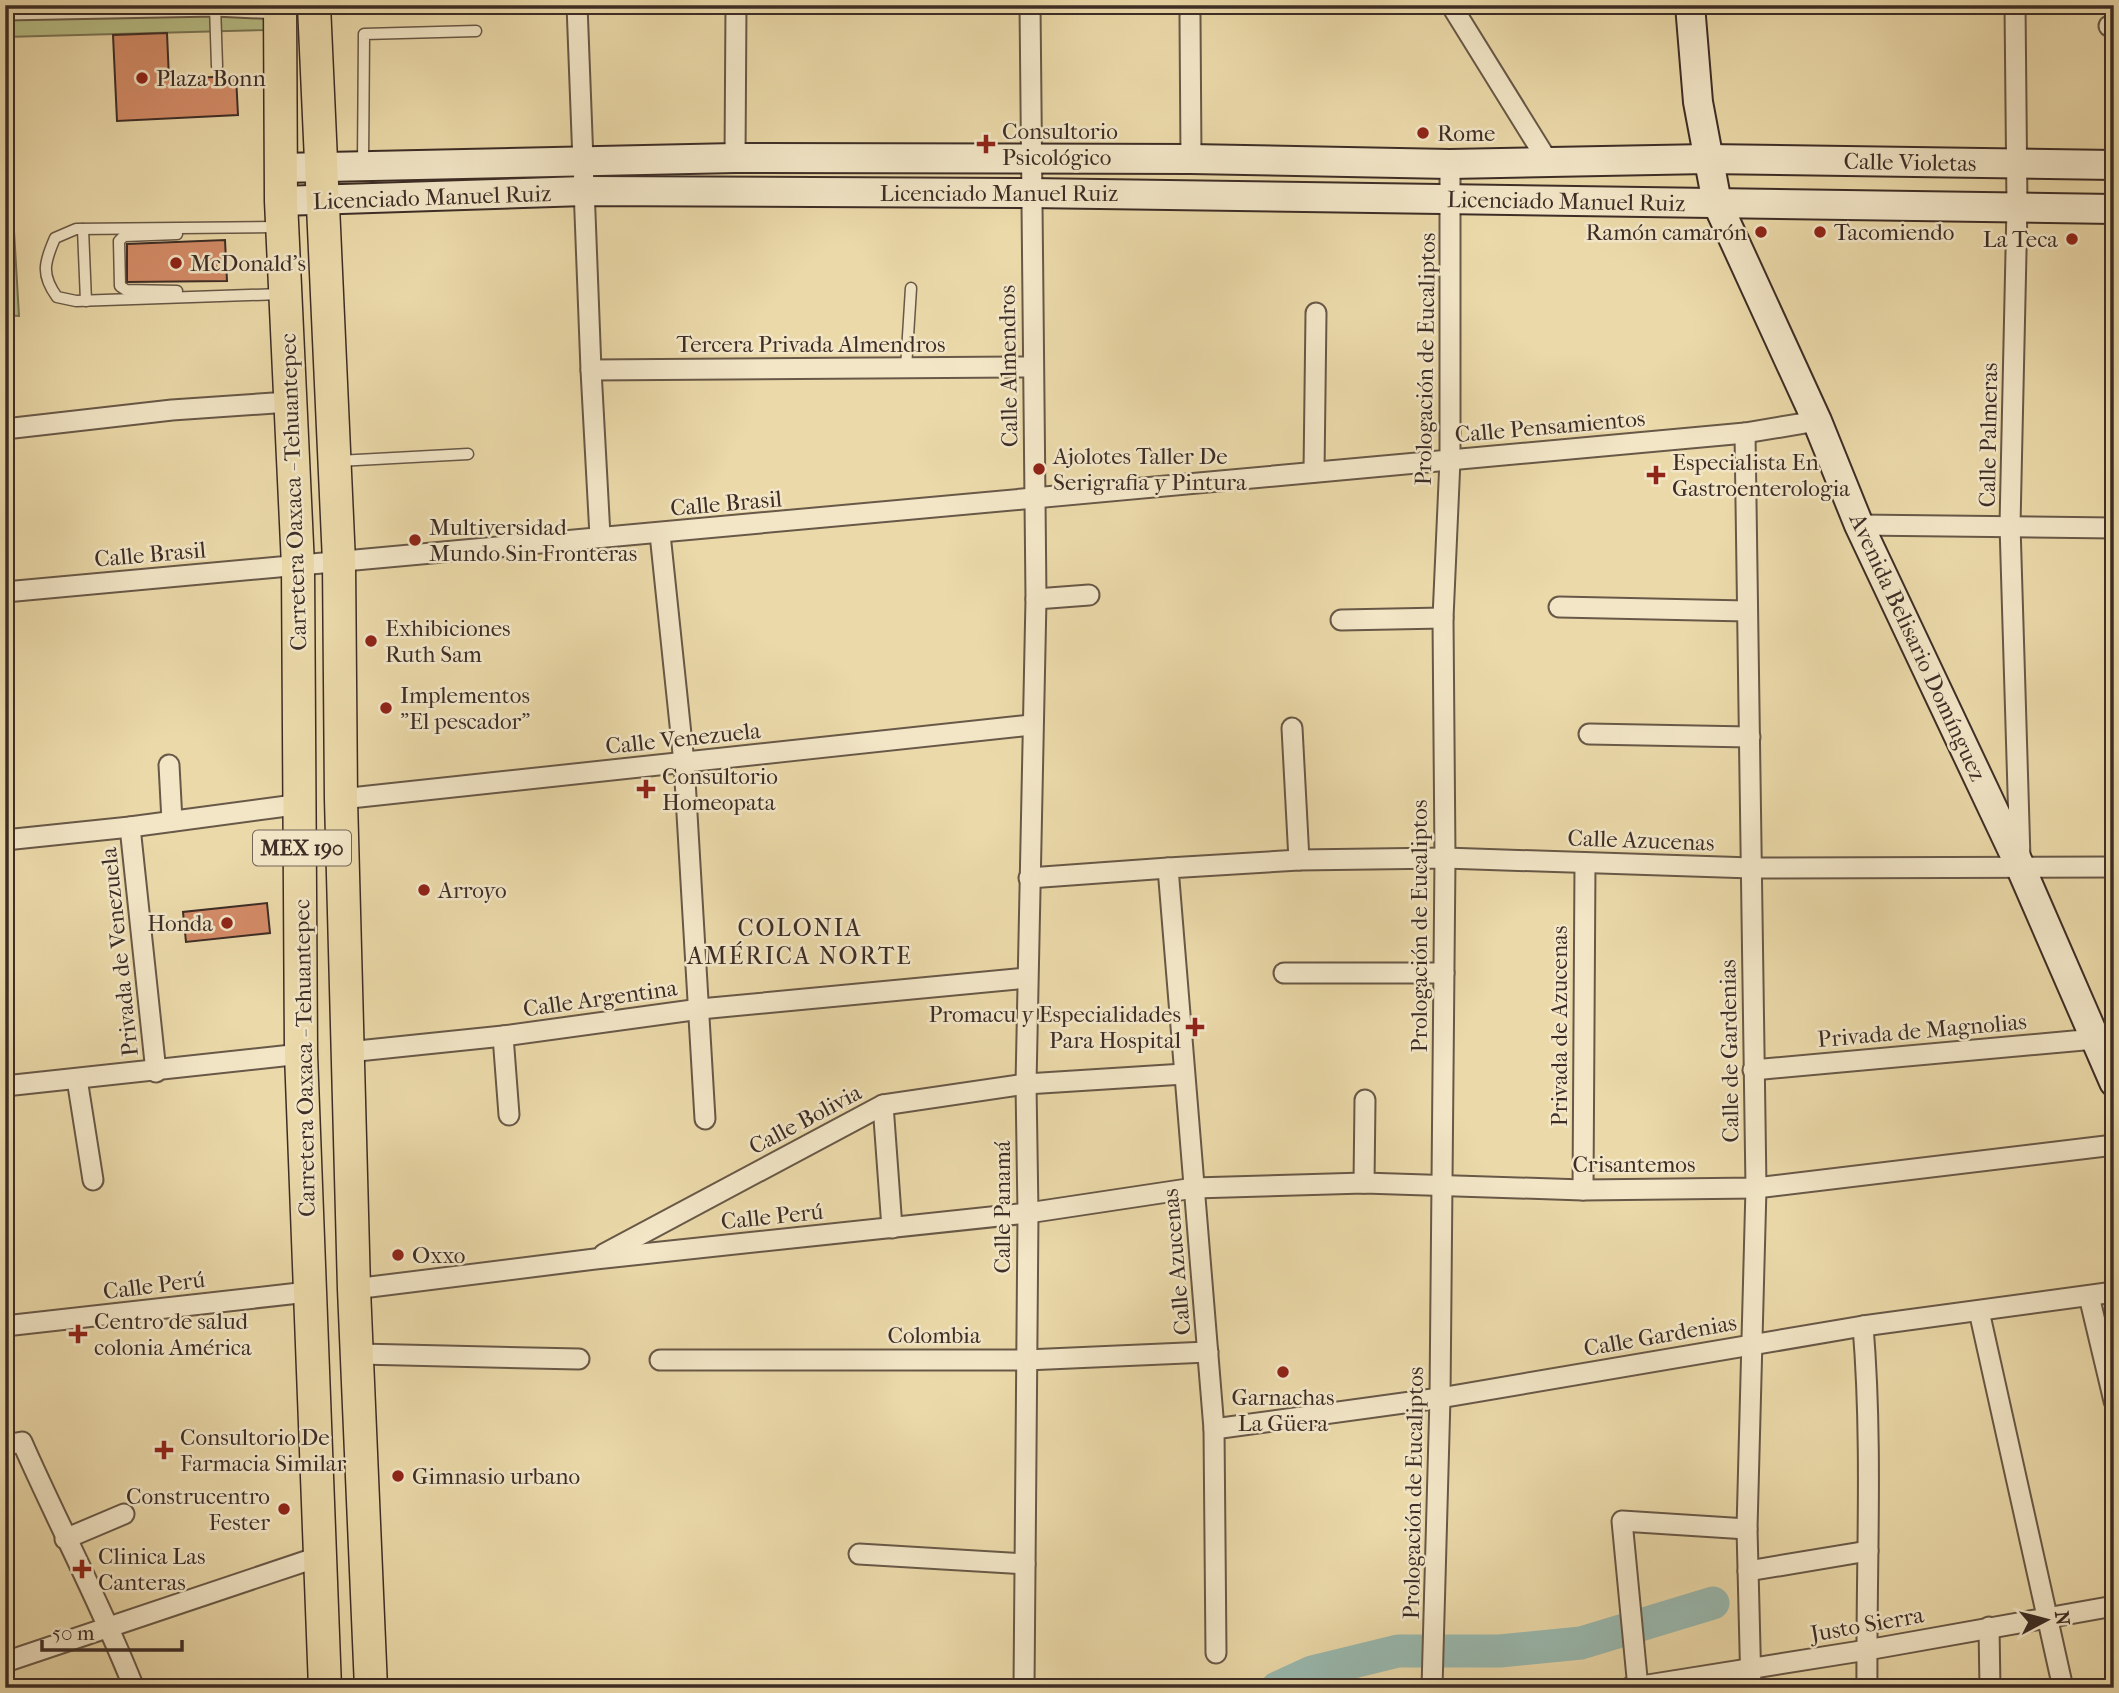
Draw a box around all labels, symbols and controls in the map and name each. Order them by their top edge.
place label: Plaza Bonn [156,65,266,92]
marker: Plaza Bonn [134,70,150,86]
place label: Consultorio Psicológico [1002,118,1118,171]
place label: Rome [1437,120,1495,147]
marker: Rome [1415,125,1431,141]
marker: Consultorio Psicológico [976,134,996,154]
street label: Calle Violetas [1843,148,1977,177]
street label: Licenciado Manuel Ruiz [312,180,552,215]
street label: Licenciado Manuel Ruiz [880,180,1118,207]
street label: Licenciado Manuel Ruiz [1447,186,1685,217]
place label: Ramón camarón [1585,219,1748,246]
place label: Tacomiendo [1834,219,1954,246]
marker: Ramón camarón [1753,224,1769,240]
marker: Tacomiendo [1812,224,1828,240]
place label: La Teca [1983,226,2058,253]
marker: La Teca [2064,231,2080,247]
street label: Prologación de Eucaliptos [1410,232,1441,486]
place label: McDonald's [190,250,306,277]
marker: McDonald's [168,255,184,271]
street label: Calle Almendros [994,285,1023,447]
street label: Tercera Privada Almendros [677,331,945,358]
street label: Carretera Oaxaca - Tehuantepec [274,333,313,651]
street label: Calle Palmeras [1974,362,2003,508]
street label: Calle Pensamientos [1454,405,1646,448]
place label: Ajolotes Taller De Serigrafia y Pintura [1052,443,1247,496]
place label: Especialista En Gastroenterologia [1672,449,1850,502]
marker: Ajolotes Taller De Serigrafia y Pintura [1031,461,1047,477]
marker: Especialista En Gastroenterologia [1646,465,1666,485]
street label: Calle Brasil [669,485,784,522]
street label: Avenida Belisario Domínguez [1843,508,1991,785]
place label: Multiversidad Mundo Sin Fronteras [429,514,637,567]
marker: Multiversidad Mundo Sin Fronteras [407,532,423,548]
street label: Calle Brasil [93,536,208,573]
place label: Exhibiciones Ruth Sam [385,615,511,668]
marker: Exhibiciones Ruth Sam [363,633,379,649]
place label: Implementos "El pescador" [400,682,530,735]
marker: Implementos "El pescador" [378,700,394,716]
street label: Calle Venezuela [604,717,762,760]
place label: Consultorio Homeopata [662,763,778,816]
marker: Consultorio Homeopata [636,779,656,799]
street label: Prologación de Eucaliptos [1406,800,1433,1052]
street label: Calle Azucenas [1567,824,1715,857]
road number: MEX 190 [253,830,351,866]
street label: Privada de Venezuela [95,846,144,1058]
place label: Arroyo [437,877,507,904]
marker: Arroyo [416,882,432,898]
street label: Carretera Oaxaca - Tehuantepec [288,899,321,1217]
place label: Honda [147,910,213,937]
district label: COLONIA AMÉRICA NORTE [686,914,913,970]
marker: Honda [219,915,235,931]
street label: Privada de Azucenas [1546,926,1573,1126]
street label: Calle de Gardenias [1714,959,1745,1143]
street label: Calle Argentina [521,974,679,1023]
place label: Promacu y Especialidades Para Hospital [928,1001,1182,1054]
street label: Privada de Magnolias [1816,1008,2028,1053]
marker: Promacu y Especialidades Para Hospital [1187,1019,1203,1035]
street label: Calle Bolivia [745,1078,866,1160]
street label: Calle Panamá [989,1140,1016,1274]
street label: Crisantemos [1572,1151,1696,1178]
street label: Calle Azucenas [1157,1188,1196,1336]
street label: Calle Perú [720,1198,824,1235]
place label: Oxxo [412,1242,465,1269]
marker: Oxxo [390,1247,406,1263]
street label: Calle Perú [101,1266,207,1305]
place label: Centro de salud colonia América [94,1308,252,1361]
street label: Calle Gardenias [1582,1309,1739,1362]
street label: Colombia [887,1322,981,1349]
marker: Centro de salud colonia América [68,1324,88,1344]
marker: Garnachas La Güera [1275,1364,1291,1380]
street label: Prologación de Eucaliptos [1398,1366,1429,1620]
place label: Garnachas La Güera [1232,1384,1334,1437]
place label: Consultorio De Farmacia Similar [180,1424,346,1477]
marker: Consultorio De Farmacia Similar [154,1440,174,1460]
place label: Gimnasio urbano [412,1463,580,1490]
marker: Gimnasio urbano [390,1468,406,1484]
place label: Construcentro Fester [126,1483,270,1536]
marker: Construcentro Fester [276,1501,292,1517]
place label: Clinica Las Canteras [98,1543,205,1596]
marker: Clinica Las Canteras [72,1559,92,1579]
north arrow [2010,1584,2080,1654]
street label: Justo Sierra [1806,1601,1926,1648]
scale bar [42,1609,182,1653]
text: N [2050,1610,2074,1627]
text: 50 m [52,1621,95,1645]

